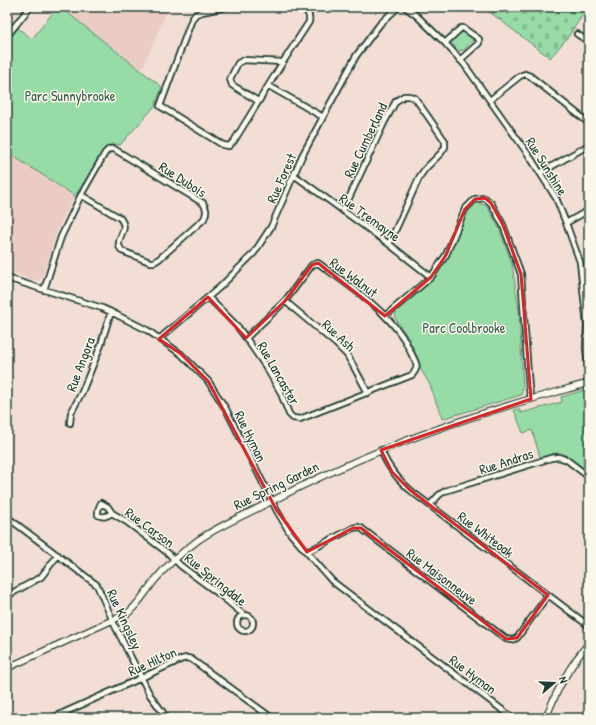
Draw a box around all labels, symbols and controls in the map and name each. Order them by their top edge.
park label: Parc Sunnybrooke [25,86,116,106]
street label: Rue Cumberland [339,99,392,181]
street label: Rue Sunshine [522,133,573,199]
street label: Rue Forest [262,150,300,206]
street label: Rue Dubois [156,157,210,201]
street label: Rue Tremayne [335,188,405,247]
street label: Rue Walnut [326,253,382,301]
street label: Rue Ash [318,315,360,355]
park label: Parc Coolbrooke [423,318,506,337]
street label: Rue Angora [61,334,100,394]
street label: Rue Lancaster [253,338,305,409]
street label: Rue Hyman [230,407,271,465]
street label: Rue Andras [477,443,535,479]
street label: Rue Spring Garden [230,456,322,515]
street label: Rue Carson [121,503,179,551]
street label: Rue Whiteoak [454,507,518,561]
street label: Rue Maisonneuve [403,543,481,609]
street label: Rue Springdale [180,548,251,611]
street label: Rue Kingsley [102,586,147,653]
street label: Rue Hilton [125,642,179,680]
street label: Rue Hyman [445,650,501,699]
north arrow [534,663,574,703]
text: N [556,675,571,685]

